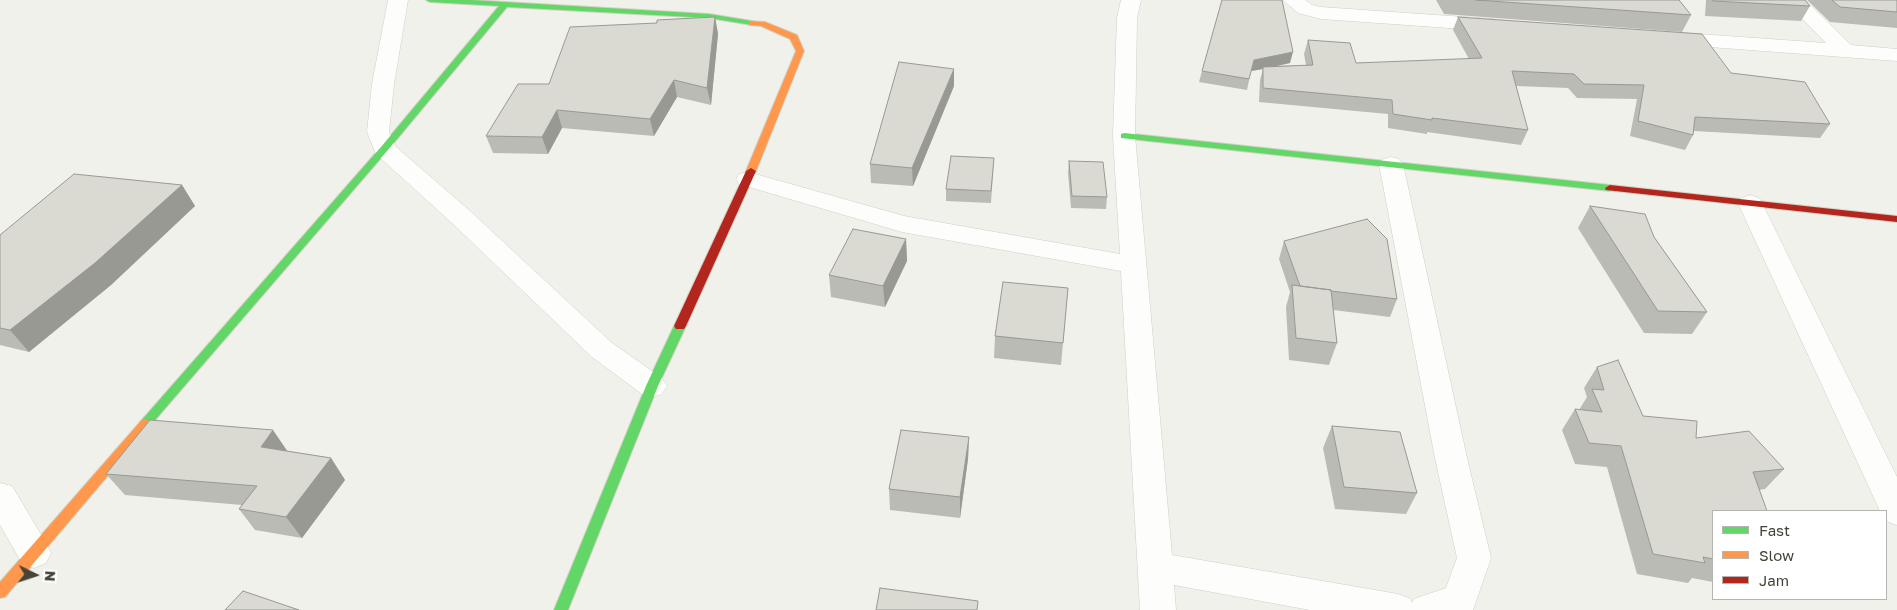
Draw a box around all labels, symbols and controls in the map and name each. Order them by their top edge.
legend [1712,510,1887,600]
text: Fast [1759,521,1790,539]
text: Slow [1759,546,1794,564]
north arrow [10,550,60,600]
text: N [42,570,59,582]
text: Jam [1759,571,1789,589]

